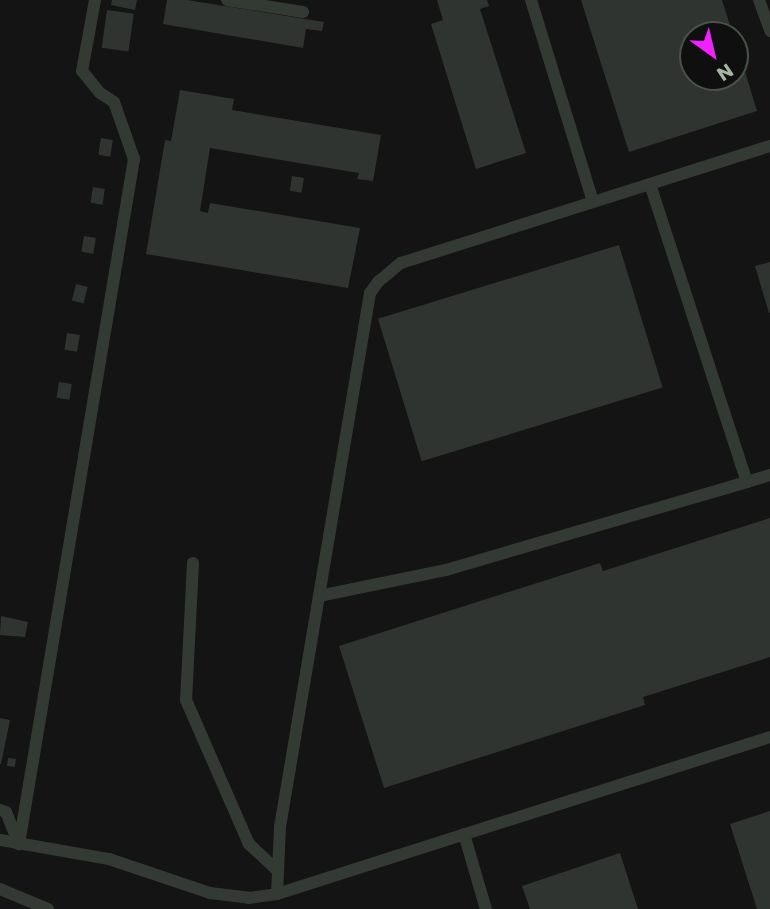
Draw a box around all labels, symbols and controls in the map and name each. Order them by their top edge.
north arrow [679,21,749,91]
text: N [711,57,738,87]

